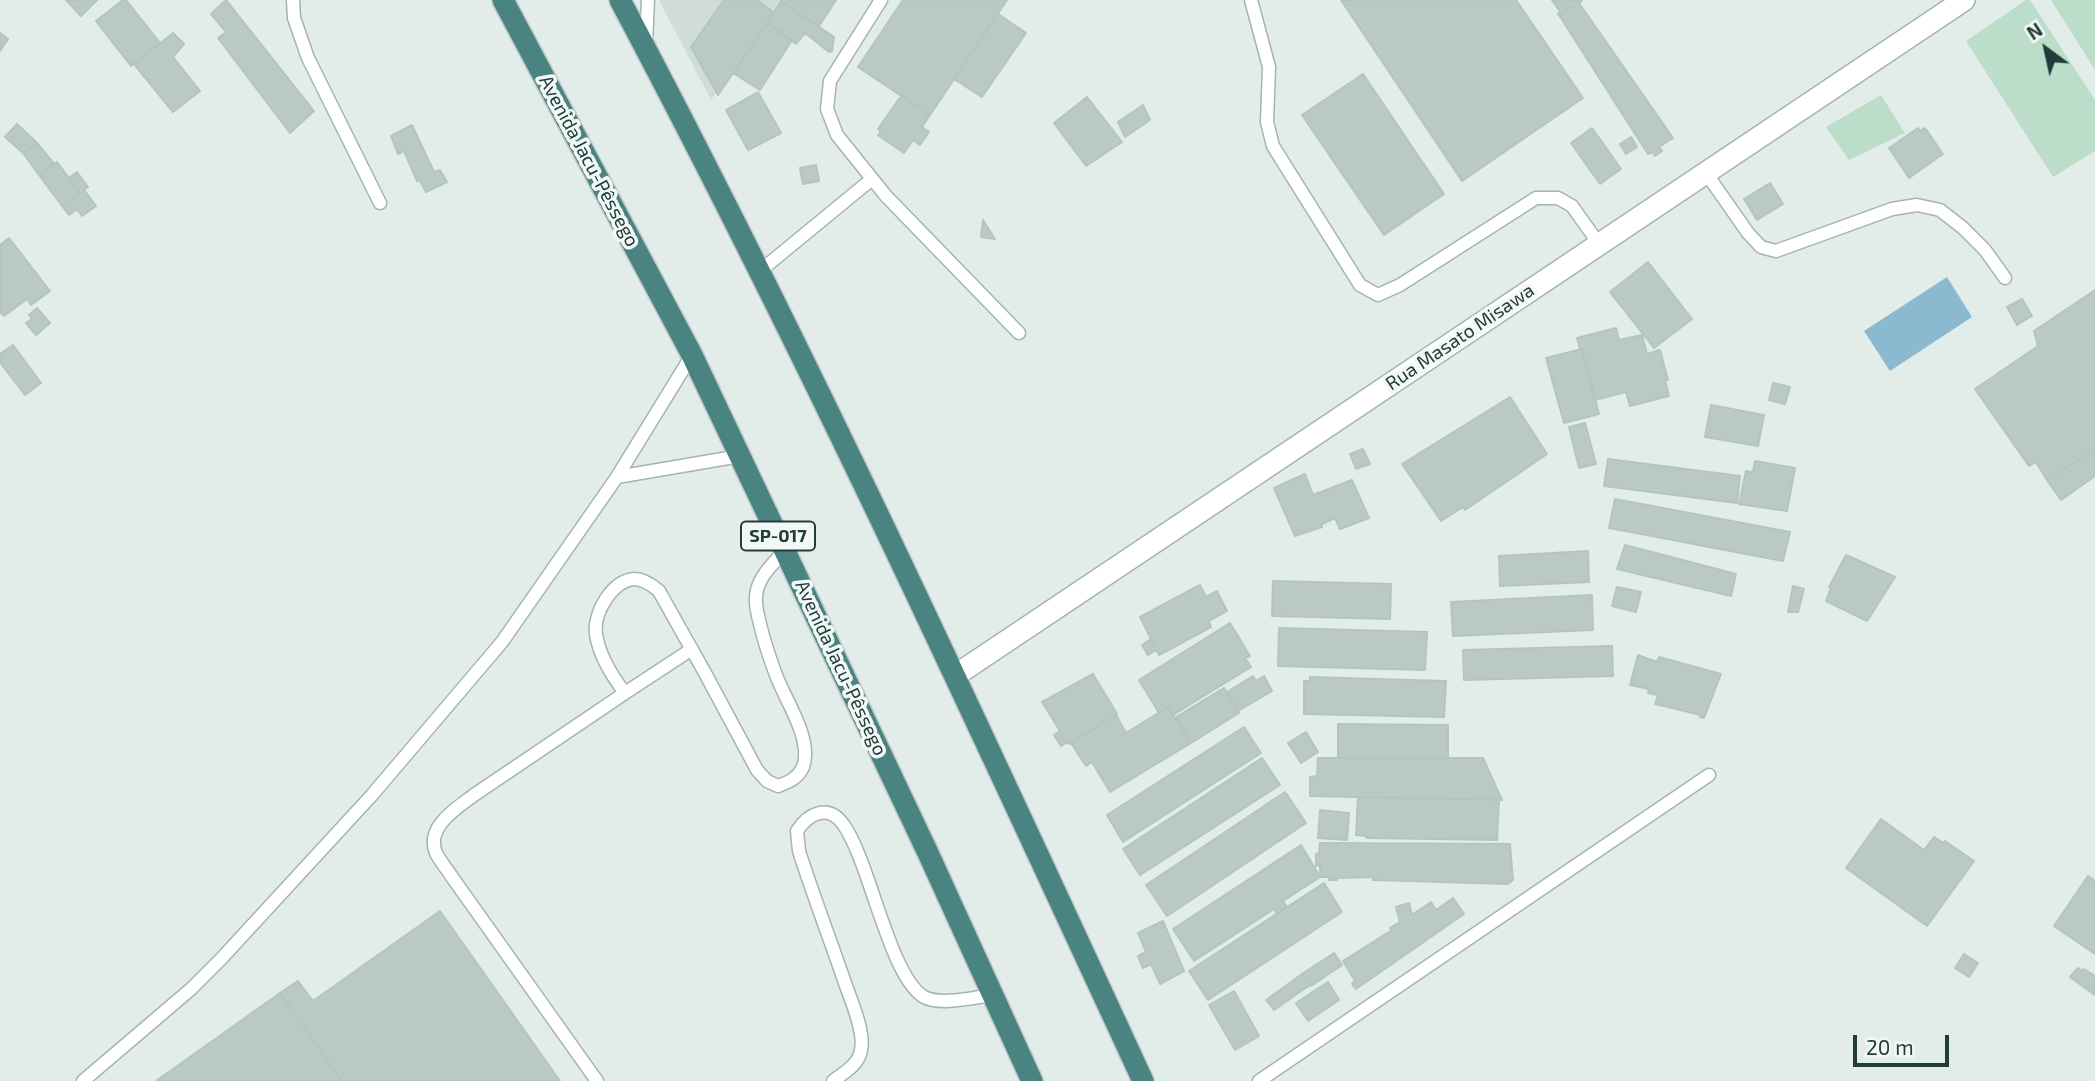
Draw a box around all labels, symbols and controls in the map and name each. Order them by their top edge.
north arrow [2011,14,2081,84]
text: N [2022,18,2046,44]
street label: Avenida Jacu-Pêssego [534,72,644,250]
street label: Rua Masato Misawa [1381,279,1539,395]
road number: SP-017 [741,522,815,550]
street label: Avenida Jacu-Pêssego [790,577,892,759]
scale bar [1857,1021,1953,1066]
text: 20 m [1866,1034,1914,1059]

